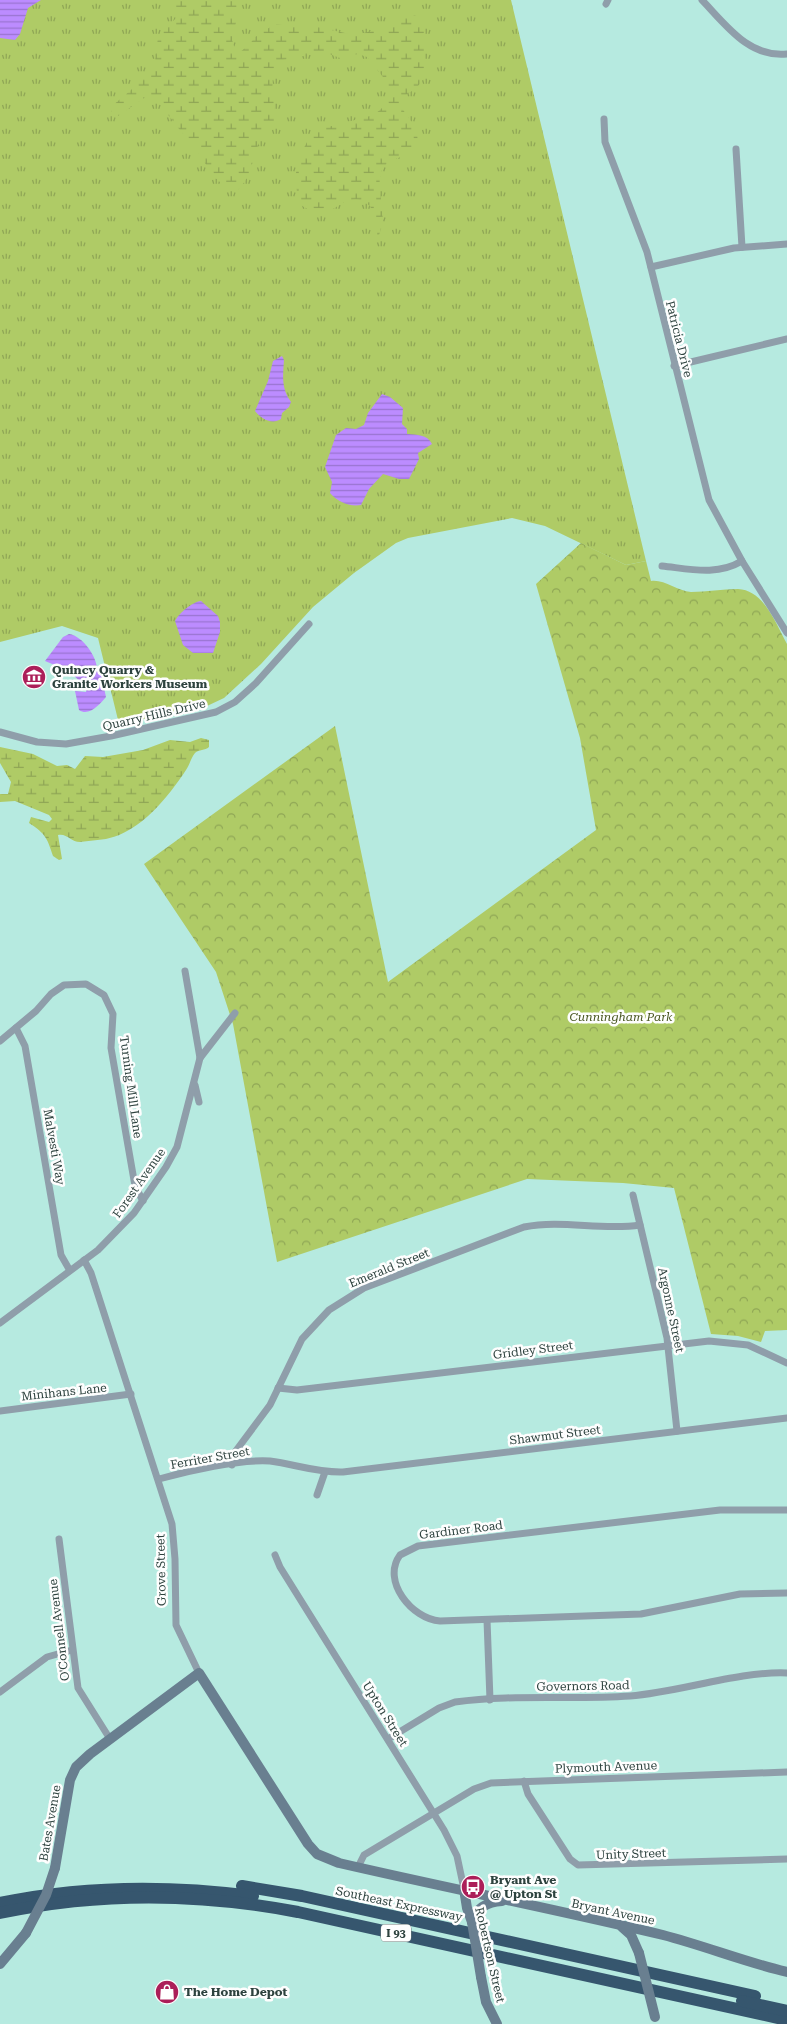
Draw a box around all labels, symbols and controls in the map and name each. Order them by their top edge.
street label: Patricia Drive [663,299,695,379]
place label: Quincy Quarry & Granite Workers Museum [52,663,208,691]
museum icon: Quincy Quarry & Granite Workers Museum [21,664,47,690]
street label: Quarry Hills Drive [101,696,207,734]
park label: Cunningham Park [569,1010,673,1024]
street label: Turning Mill Lane [117,1035,145,1140]
street label: Malvesti Way [40,1108,68,1187]
street label: Forest Avenue [110,1145,168,1220]
street label: Emerald Street [347,1245,432,1290]
street label: Argonne Street [655,1266,687,1354]
street label: Gridley Street [492,1338,574,1362]
street label: Minihans Lane [21,1381,108,1403]
street label: Shawmut Street [509,1422,602,1448]
street label: Ferriter Street [169,1444,251,1472]
street label: Gardiner Road [418,1518,504,1542]
street label: Grove Street [153,1533,169,1606]
street label: O'Connell Avenue [46,1578,72,1682]
street label: Governors Road [536,1678,630,1694]
street label: Upton Street [359,1679,411,1750]
street label: Plymouth Avenue [555,1758,658,1776]
street label: Bates Avenue [36,1783,64,1862]
street label: Unity Street [596,1846,667,1862]
place label: Bryant Ave @ Upton St [490,1873,557,1901]
bus stop icon: Bryant Ave @ Upton St [460,1874,486,1900]
street label: Southeast Expressway [334,1884,464,1924]
street label: Bryant Avenue [570,1896,656,1928]
street label: Robertson Street [472,1906,508,2005]
road number: I 93 [381,1925,411,1942]
shop icon: The Home Depot [154,1979,180,2005]
place label: The Home Depot [184,1985,288,1999]

